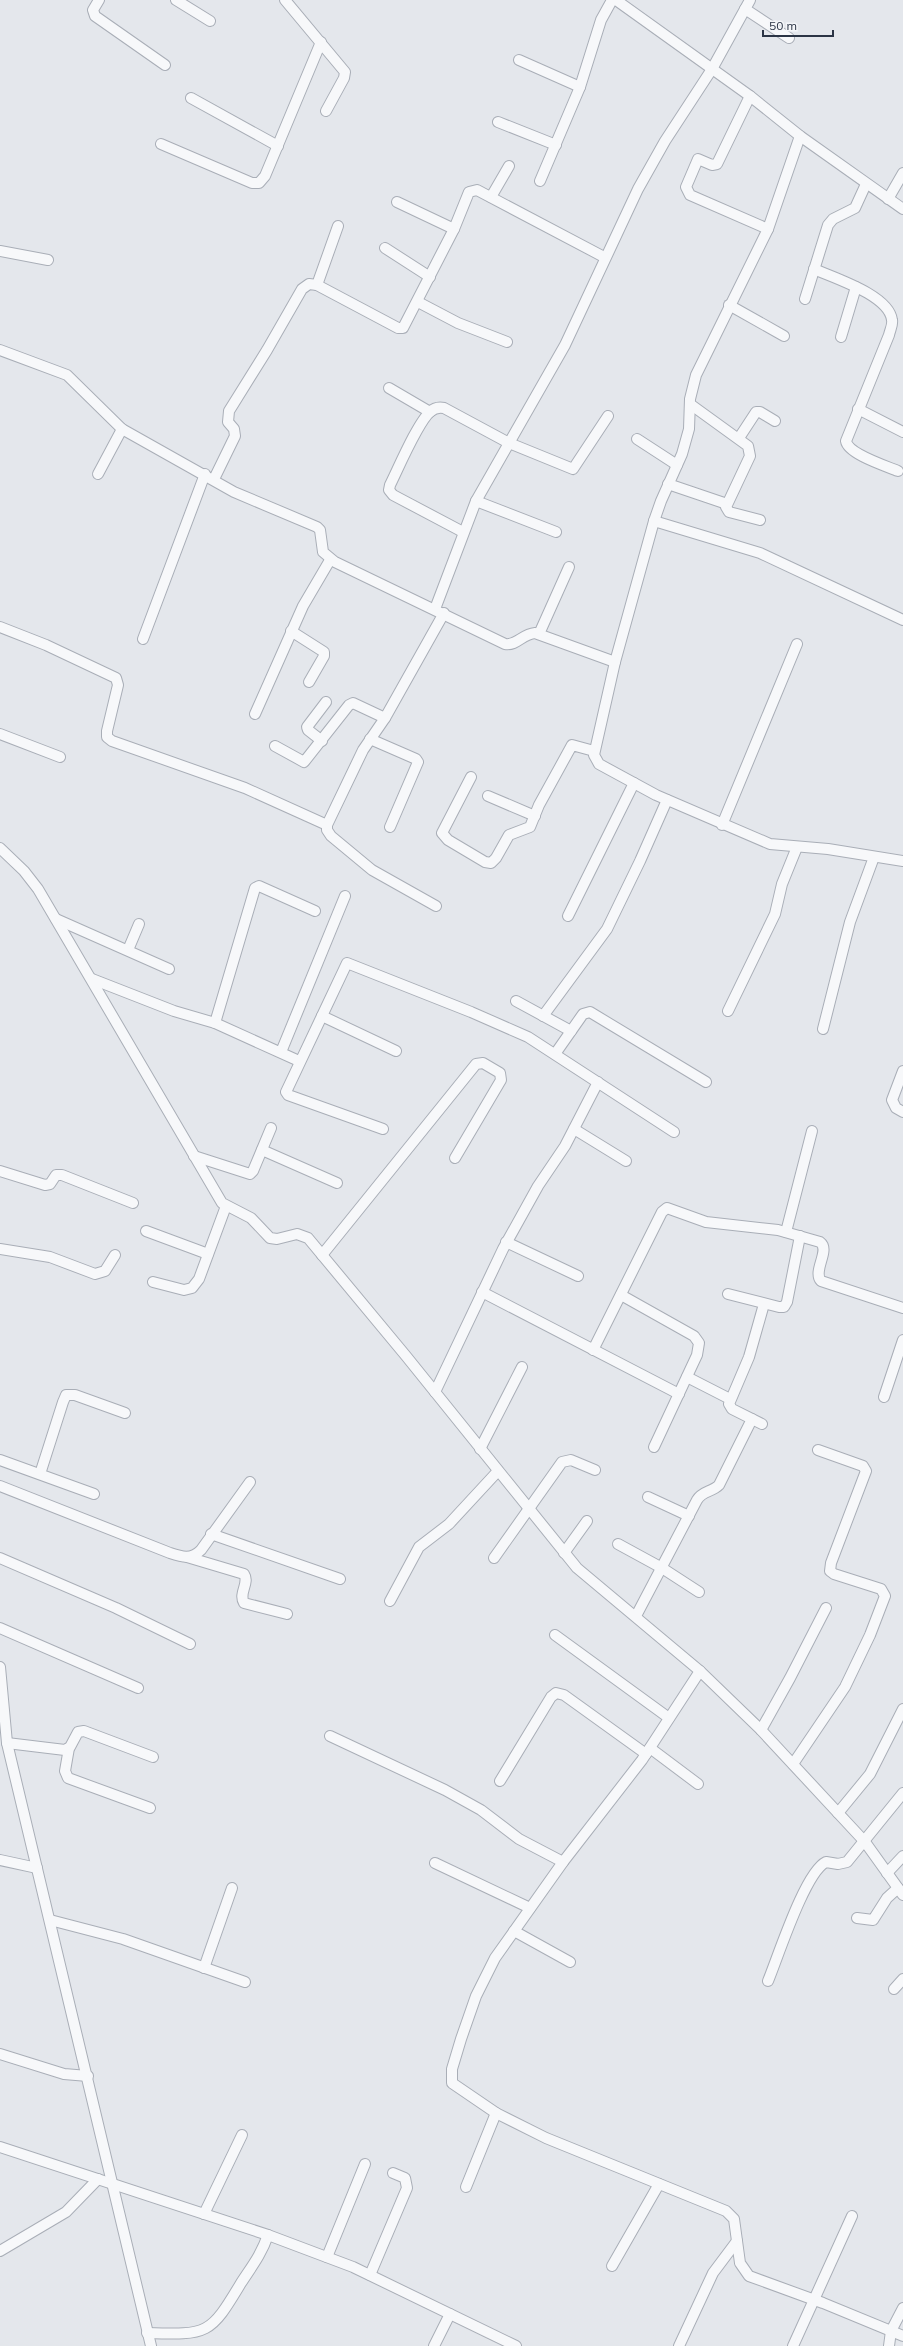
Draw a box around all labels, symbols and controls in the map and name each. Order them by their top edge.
scale bar [763,12,833,38]
text: 50 m [769,18,797,33]

